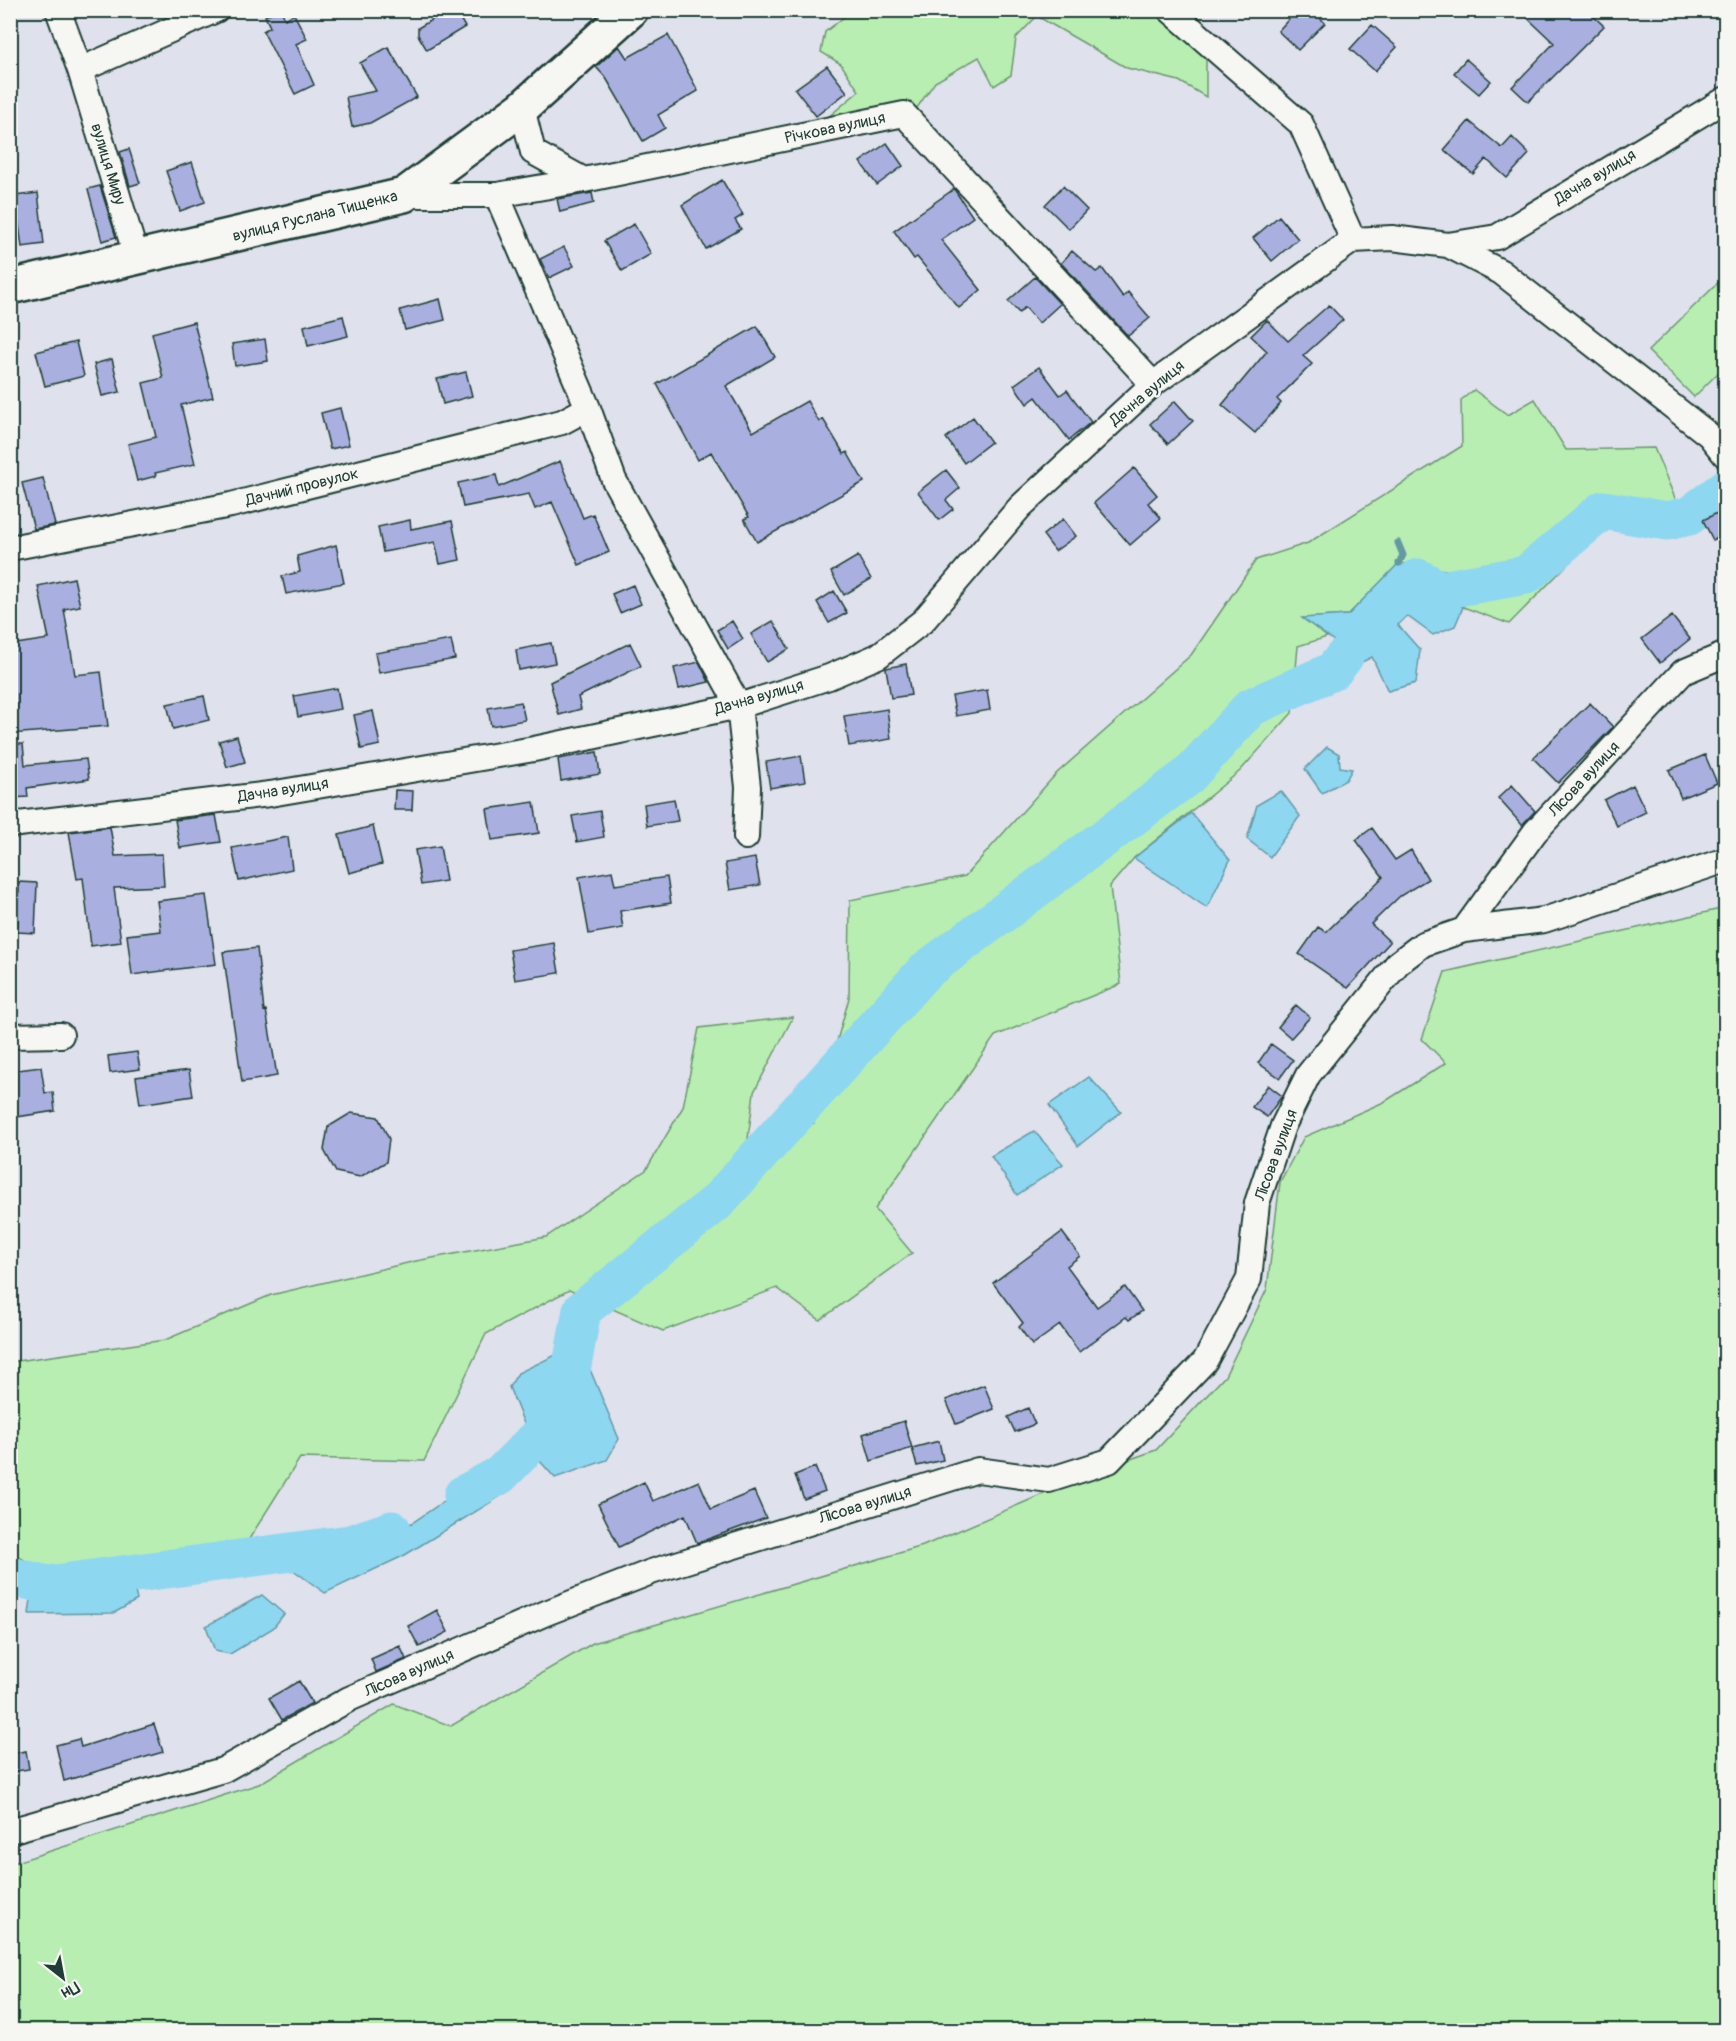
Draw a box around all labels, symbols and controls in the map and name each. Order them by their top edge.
street label: Річкова вулиця [783,108,887,148]
street label: вулиця Миру [86,121,130,207]
street label: Дачна вулиця [1550,145,1639,210]
street label: вулиця Руслана Тищенка [230,186,400,246]
street label: Дачна вулиця [1105,356,1189,431]
street label: Дачний провулок [243,463,361,511]
street label: Дачна вулиця [711,675,806,720]
street label: Лісова вулиця [1543,737,1624,822]
street label: Дачна вулиця [235,773,330,807]
street label: Лісова вулиця [1250,1107,1302,1204]
street label: Лісова вулиця [815,1481,914,1529]
street label: Лісова вулиця [360,1644,457,1702]
north arrow [33,1948,93,2008]
text: Пн [58,1977,83,2003]

